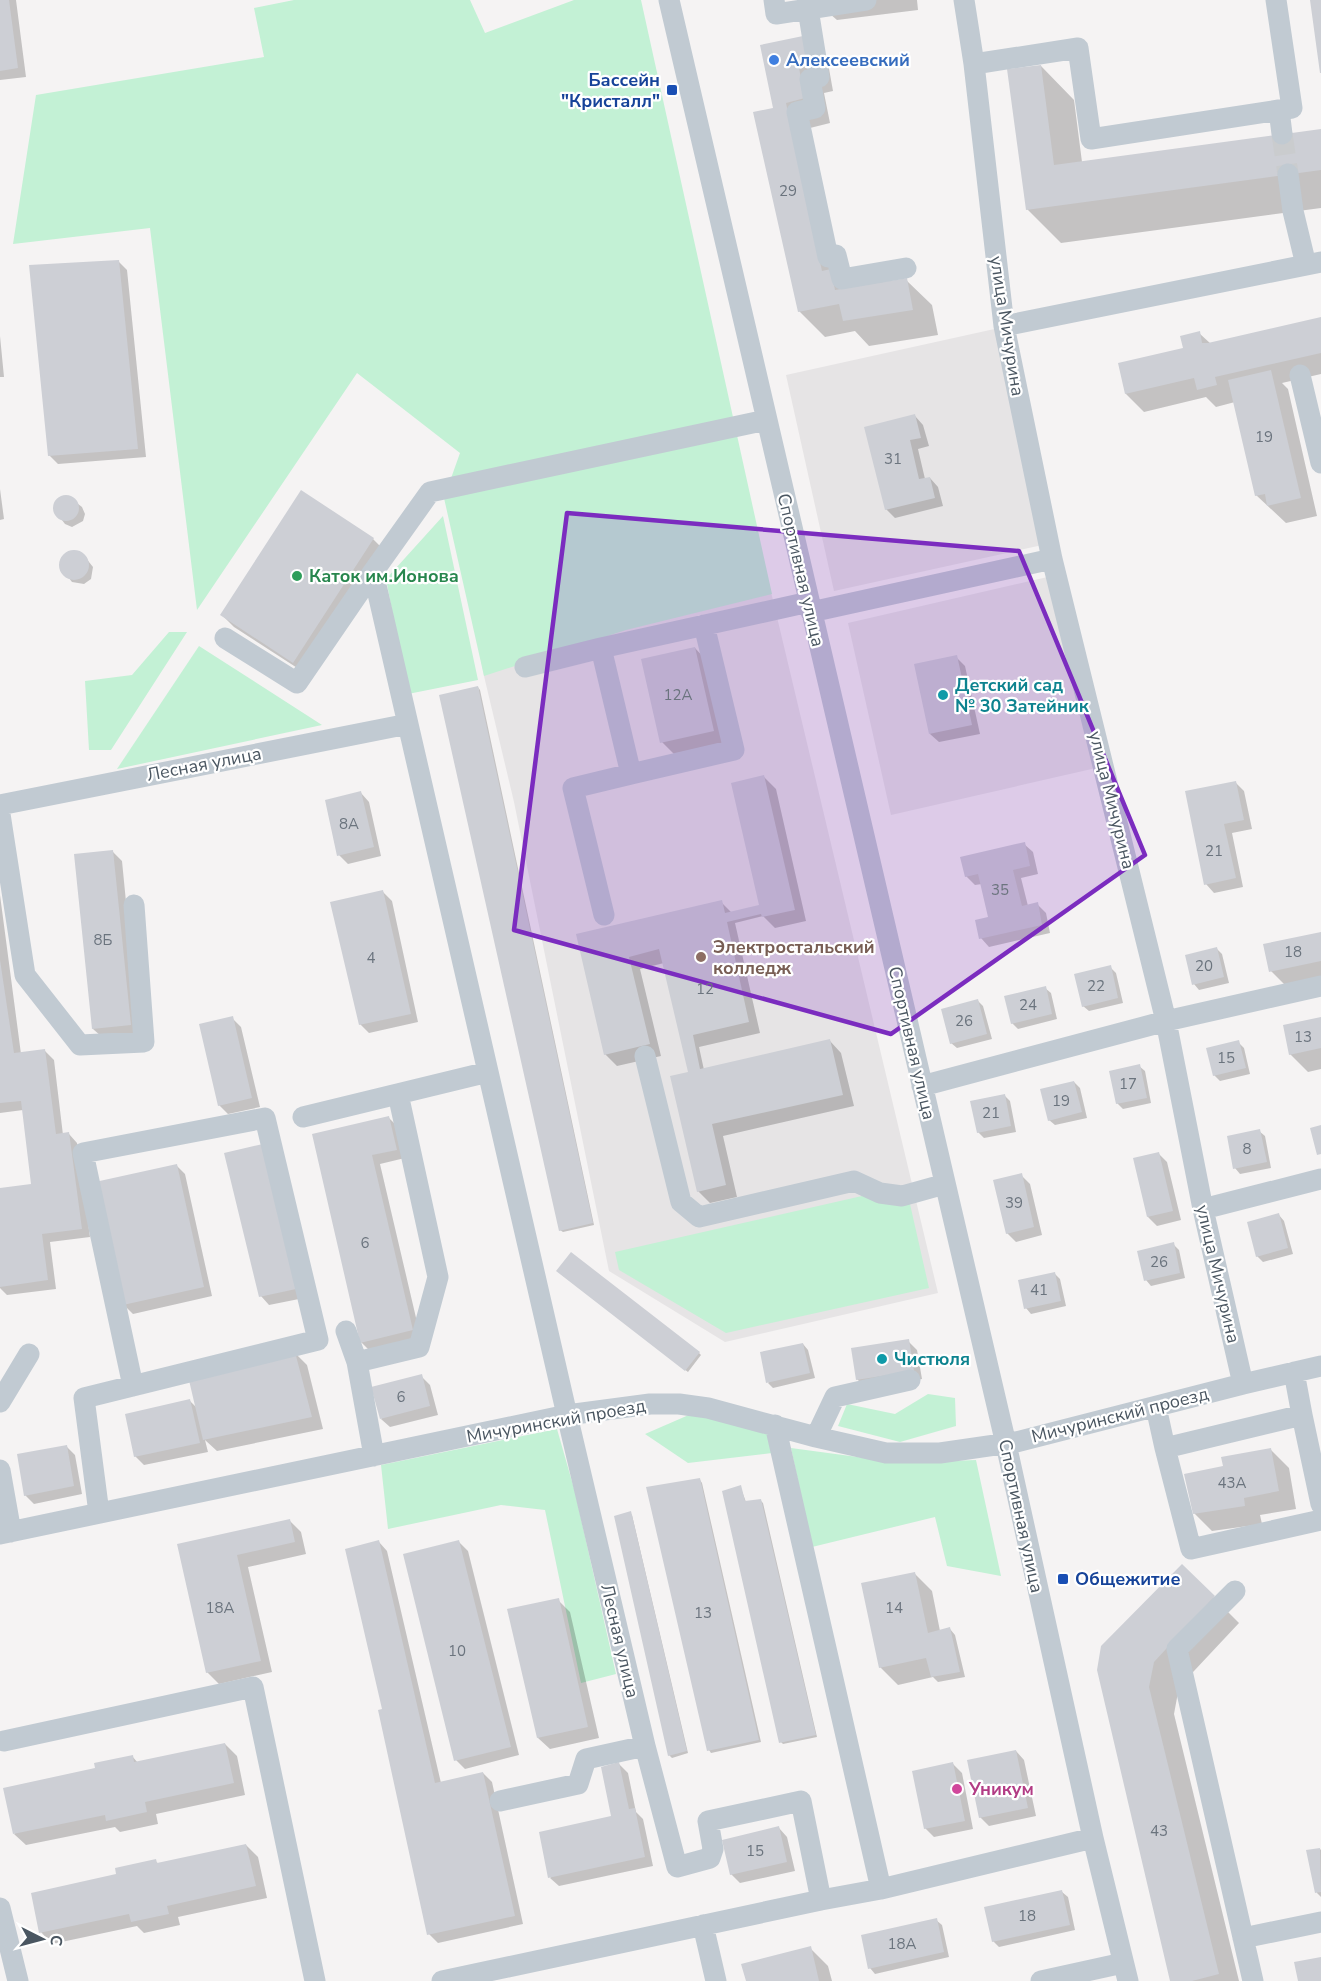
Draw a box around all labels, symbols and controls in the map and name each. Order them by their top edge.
place label: Алексеевский [786,48,910,72]
marker: Алексеевский [767,53,781,67]
place label: Бассейн "Кристалл" [561,68,660,113]
marker: Бассейн "Кристалл" [665,83,679,97]
house number: 29 [779,181,797,201]
street label: улица Мичурина [984,254,1030,398]
house number: 19 [1255,427,1273,447]
house number: 31 [884,449,902,469]
street label: Спортивная улица [772,491,830,649]
place label: Каток им.Ионова [309,564,459,588]
marker: Каток им.Ионова [290,569,304,583]
place label: Детский сад № 30 Затейник [955,673,1090,718]
house number: 12А [664,685,693,705]
marker: Детский сад № 30 Затейник [936,688,950,702]
street label: улица Мичурина [1083,728,1141,872]
street label: Лесная улица [145,741,263,787]
house number: 8А [339,814,359,834]
house number: 21 [1205,841,1223,861]
house number: 35 [991,880,1009,900]
house number: 8Б [94,930,113,950]
place label: Электростальский колледж [713,935,875,980]
house number: 18 [1284,942,1302,962]
house number: 4 [366,948,376,968]
marker: Электростальский колледж [694,950,708,964]
house number: 20 [1195,956,1213,976]
street label: Спортивная улица [883,964,941,1122]
house number: 22 [1087,976,1105,996]
house number: 12 [696,979,714,999]
house number: 24 [1019,995,1037,1015]
house number: 26 [955,1011,973,1031]
house number: 13 [1294,1027,1312,1047]
house number: 15 [1217,1048,1235,1068]
house number: 17 [1119,1074,1137,1094]
house number: 19 [1052,1091,1070,1111]
house number: 21 [982,1103,1000,1123]
house number: 8 [1242,1139,1252,1159]
house number: 39 [1005,1193,1023,1213]
street label: улица Мичурина [1190,1202,1246,1346]
house number: 6 [360,1233,370,1253]
house number: 26 [1150,1252,1168,1272]
house number: 41 [1030,1280,1048,1300]
place label: Чистюля [894,1347,970,1371]
marker: Чистюля [875,1352,889,1366]
street label: Мичуринский проезд [1029,1381,1211,1449]
house number: 6 [396,1387,406,1407]
street label: Мичуринский проезд [465,1393,648,1449]
street label: Спортивная улица [993,1437,1049,1595]
house number: 43А [1218,1473,1247,1493]
place label: Общежитие [1075,1567,1180,1591]
marker: Общежитие [1056,1572,1070,1586]
street label: Лесная улица [595,1582,645,1700]
house number: 18А [206,1598,235,1618]
house number: 14 [885,1598,903,1618]
house number: 13 [694,1603,712,1623]
house number: 10 [448,1641,466,1661]
place label: Уникум [968,1777,1034,1801]
marker: Уникум [950,1782,964,1796]
house number: 43 [1150,1821,1168,1841]
house number: 15 [746,1841,764,1861]
house number: 18 [1018,1906,1036,1926]
north arrow [12,1909,72,1969]
text: С [44,1934,67,1947]
house number: 18А [888,1934,917,1954]

